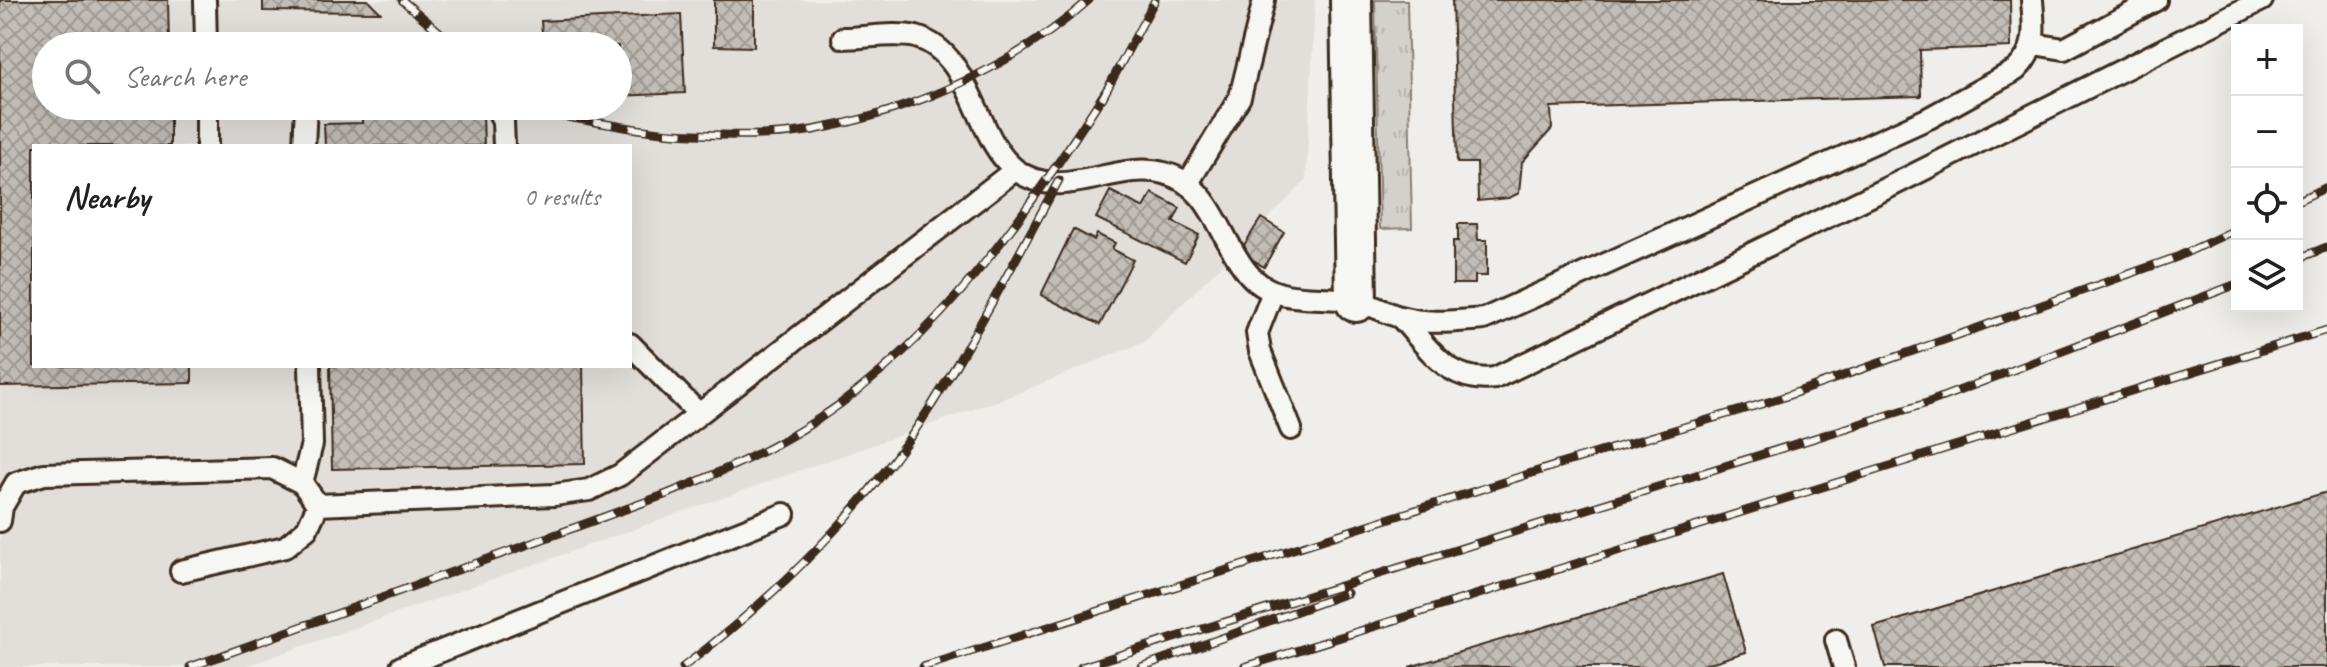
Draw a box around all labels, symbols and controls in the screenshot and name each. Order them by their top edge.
map controls [2231,24,2303,312]
button: + [2231,24,2303,96]
search box [32,32,632,120]
icon: search [60,54,104,98]
text: Search here [124,57,246,95]
button: − [2231,96,2303,168]
button: locate [2231,168,2303,240]
text: Nearby [64,175,150,218]
text: 0 results [524,180,600,213]
button: layers [2231,240,2303,312]

